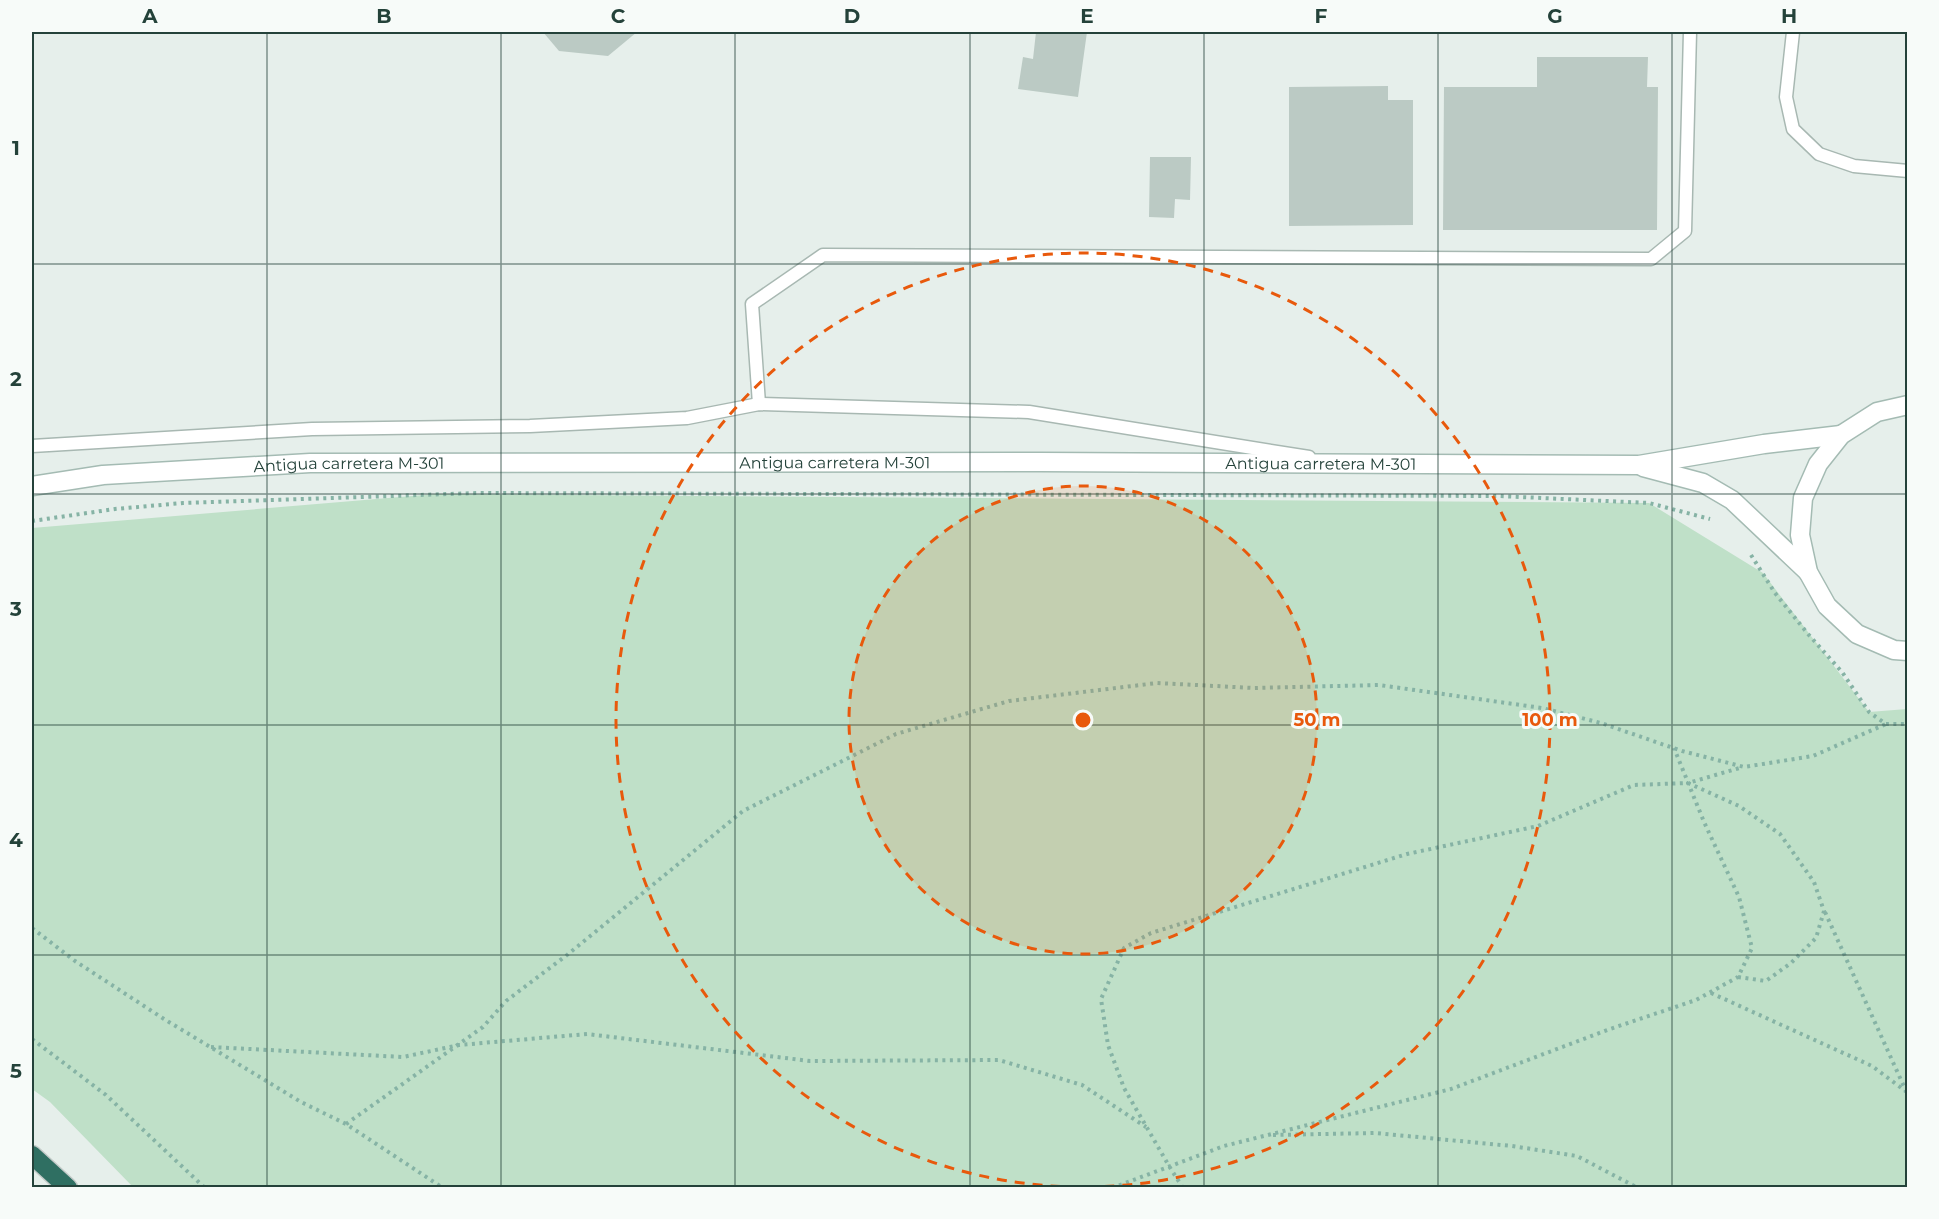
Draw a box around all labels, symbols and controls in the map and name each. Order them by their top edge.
text: A [141,4,158,28]
text: B [376,4,392,28]
text: C [611,4,626,28]
text: D [844,4,860,28]
text: E [1080,4,1094,28]
text: F [1315,4,1328,28]
text: G [1547,4,1563,28]
text: H [1781,4,1797,28]
text: 1 [12,136,20,160]
text: 2 [10,367,22,391]
street label: Antigua carretera M-301 [739,453,930,472]
street label: Antigua carretera M-301 [253,454,444,476]
street label: Antigua carretera M-301 [1225,454,1416,474]
text: 3 [9,597,22,621]
text: 50 m [1294,709,1340,731]
text: 100 m [1522,709,1578,731]
centre of rings [1073,710,1093,730]
text: 4 [9,828,23,852]
text: 5 [10,1059,22,1083]

